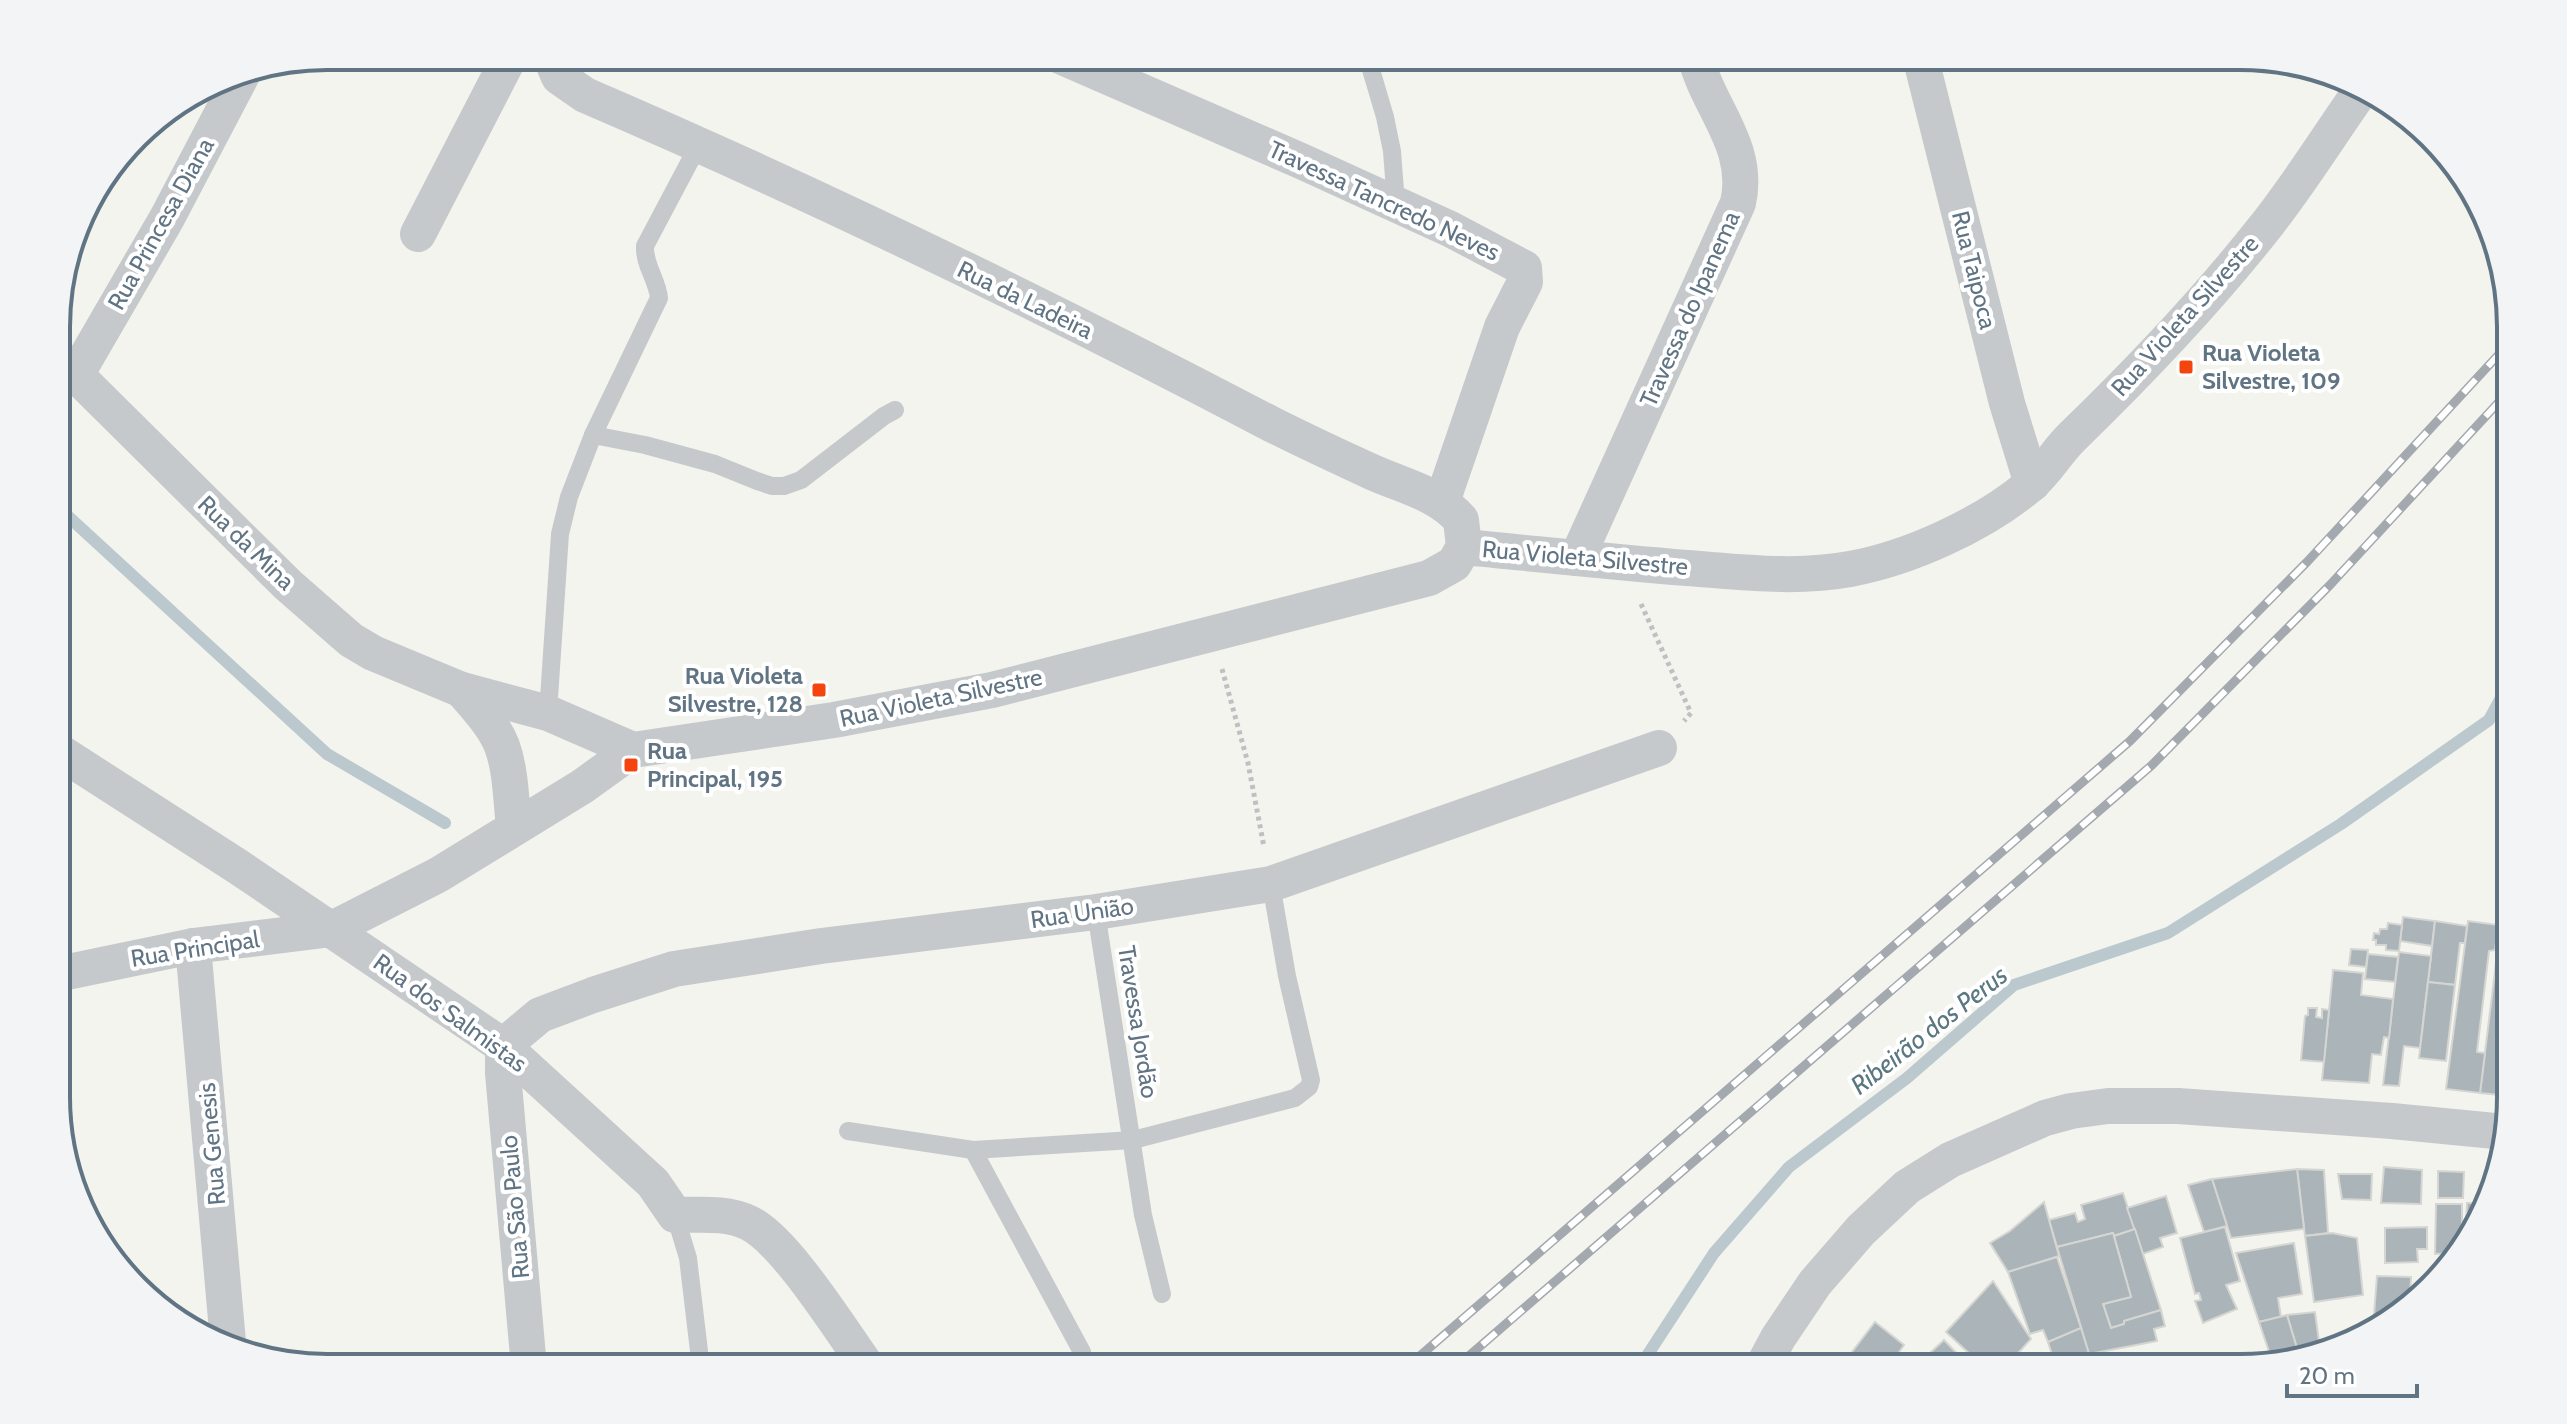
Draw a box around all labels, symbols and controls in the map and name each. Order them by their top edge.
street label: Rua Princesa Diana [101,132,220,315]
street label: Travessa Tancredo Neves [1264,134,1504,267]
street label: Travessa do Ipanema [1633,206,1746,411]
street label: Rua Taipoca [1946,208,2003,332]
street label: Rua Violeta Silvestre [2105,229,2264,402]
street label: Rua da Ladeira [953,254,1098,345]
place label: Rua Violeta Silvestre, 109 [2202,338,2341,395]
marker: Rua Violeta Silvestre, 109 [2177,358,2195,376]
street label: Rua da Mina [192,489,301,596]
street label: Rua Violeta Silvestre [1481,534,1689,581]
place label: Rua Violeta Silvestre, 128 [668,661,803,718]
street label: Rua Violeta Silvestre [837,662,1045,733]
marker: Rua Violeta Silvestre, 128 [810,681,828,699]
place label: Rua Principal, 195 [647,736,783,793]
marker: Rua Principal, 195 [622,756,640,774]
street label: Rua União [1028,891,1135,934]
street label: Rua Principal [129,924,262,973]
street label: Travessa Jordão [1112,944,1165,1100]
street label: Rua dos Salmistas [368,947,533,1078]
water label: Ribeirão dos Perus [1844,959,2014,1101]
street label: Rua Genesis [192,1082,231,1206]
street label: Rua São Paulo [494,1134,535,1280]
scale bar [2287,1348,2417,1398]
text: 20 m [2299,1361,2355,1390]

